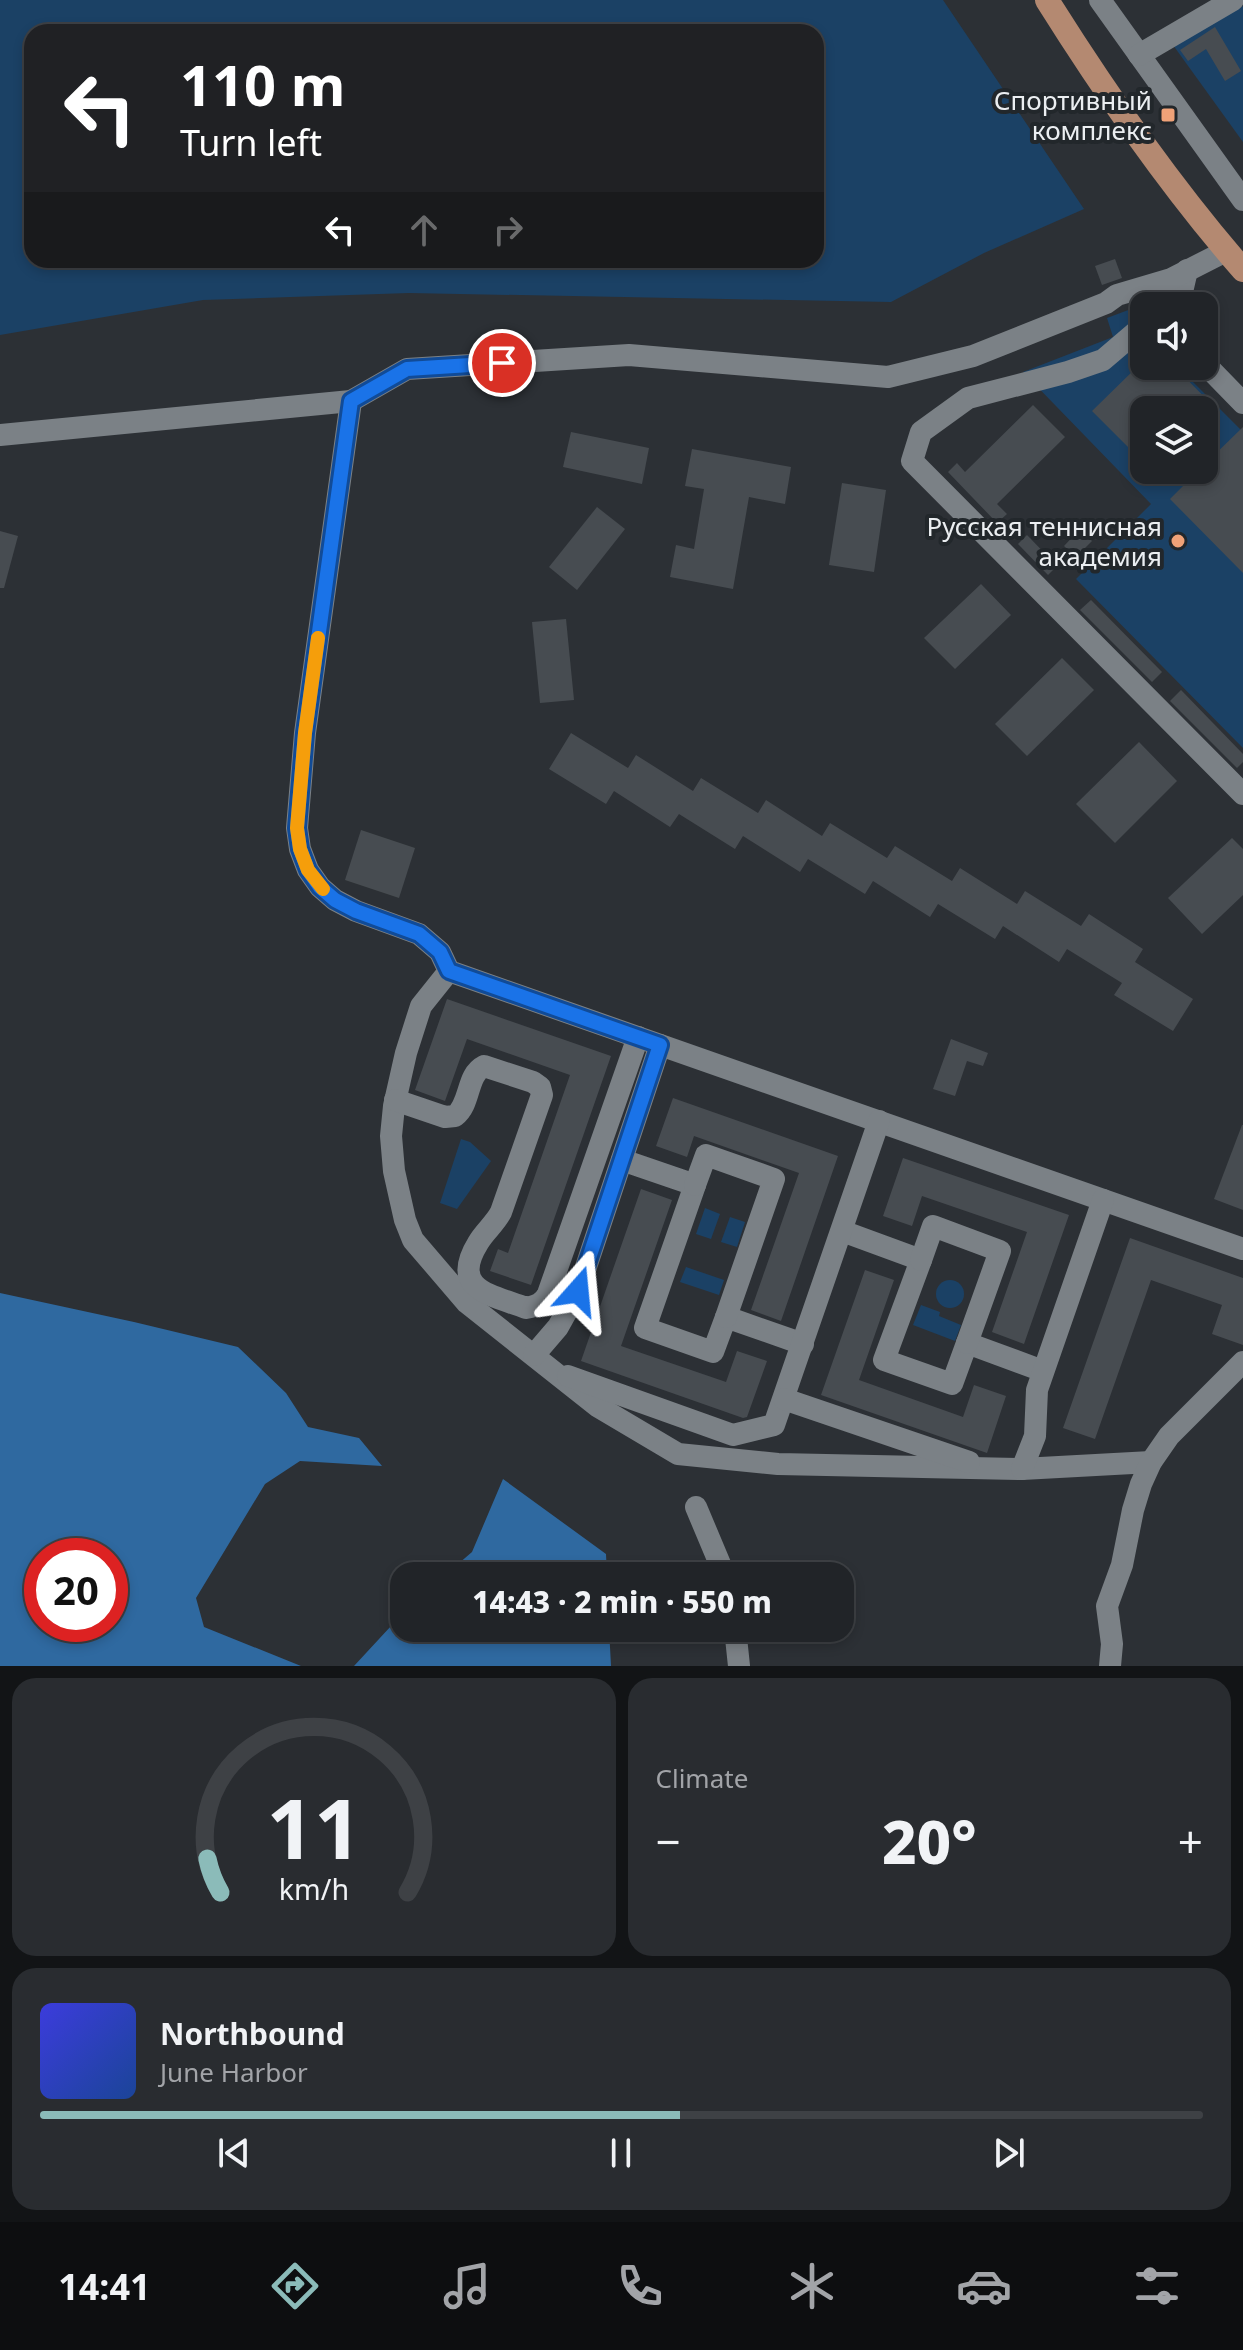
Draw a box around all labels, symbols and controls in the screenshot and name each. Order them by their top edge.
text: 110 m [180,46,345,122]
icon: left [48,56,152,160]
place label: Спортивный комплекс [994,82,1152,148]
marker: Спортивный комплекс [1159,106,1177,124]
text: Turn left [180,118,322,167]
icon: left [318,208,362,252]
icon: ahead [402,208,446,252]
icon: right [486,208,530,252]
map controls [1130,292,1218,484]
button: sound [1130,292,1218,380]
pin [468,329,536,397]
icon: arrive [480,341,524,385]
button: layers [1130,396,1218,484]
place label: Русская теннисная академия [926,508,1162,574]
marker: Русская теннисная академия [1169,532,1187,550]
position arrow [536,1249,620,1333]
speed limit sign: 20 [24,1538,128,1642]
text: 14:43 · 2 min · 550 m [472,1581,772,1622]
text: Climate [656,1760,748,1796]
text: 11 [266,1770,361,1883]
text: 20° [882,1800,977,1882]
text: − [656,1811,681,1871]
text: + [1178,1811,1203,1871]
text: km/h [279,1869,349,1908]
text: Northbound [160,2013,345,2054]
text: June Harbor [160,2054,308,2090]
icon: previous [212,2131,256,2175]
icon: pause [599,2131,643,2175]
icon: next [987,2131,1031,2175]
icon: directions [267,2258,323,2314]
icon: music [439,2258,495,2314]
icon: phone [612,2258,668,2314]
icon: climate [784,2258,840,2314]
icon: car [956,2258,1012,2314]
icon: filters [1129,2258,1185,2314]
text: 14:41 [58,2262,151,2311]

